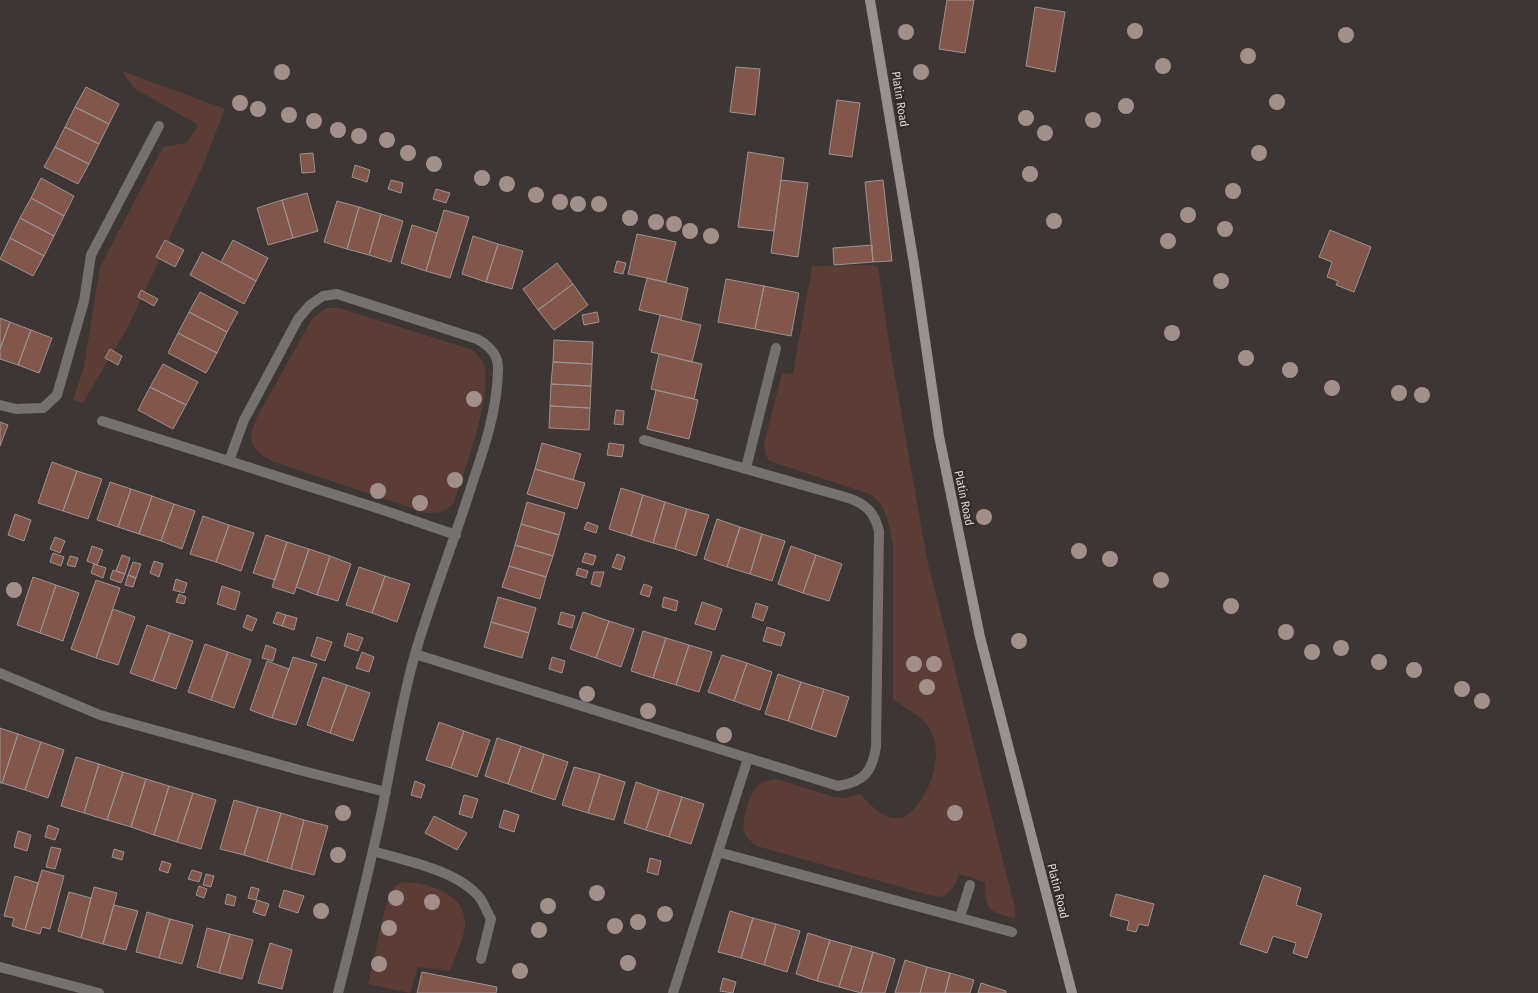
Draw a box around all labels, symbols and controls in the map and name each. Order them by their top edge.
street label: Platin Road [889,70,911,128]
street label: Platin Road [951,469,977,527]
street label: Platin Road [1044,862,1072,920]

